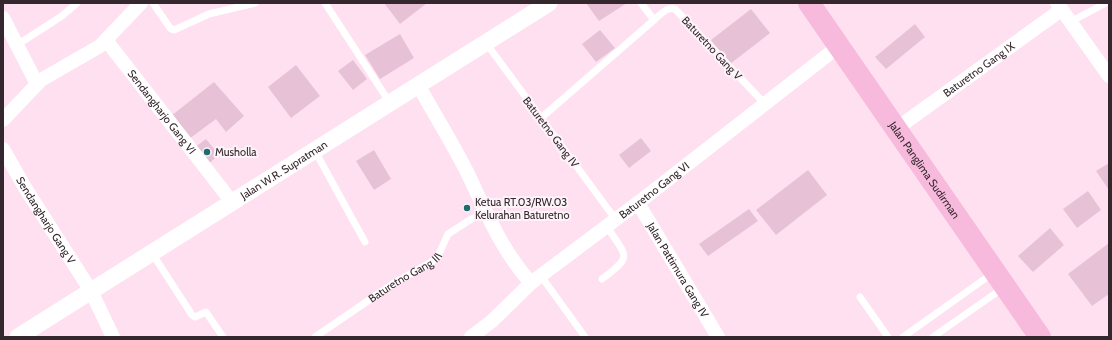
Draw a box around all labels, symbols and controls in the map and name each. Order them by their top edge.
street label: Baturetno Gang V [679,13,745,83]
street label: Baturetno Gang IX [940,39,1018,100]
street label: Sendangharjo Gang VI [125,67,199,157]
street label: Baturetno Gang IV [520,94,582,170]
street label: Jalan Panglima Sudirman [885,118,963,221]
street label: Jalan W.R. Supratman [237,137,330,203]
place label: Musholla [215,145,257,159]
marker: Musholla [202,147,212,157]
street label: Baturetno Gang VI [616,159,692,222]
street label: Sendangharjo Gang V [13,174,79,266]
place label: Ketua RT.03/RW.03 Kelurahan Baturetno [475,195,569,222]
marker: Ketua RT.03/RW.03 Kelurahan Baturetno [462,203,472,213]
street label: Jalan Pattimura Gang IV [644,219,712,320]
street label: Baturetno Gang III [366,251,445,306]

